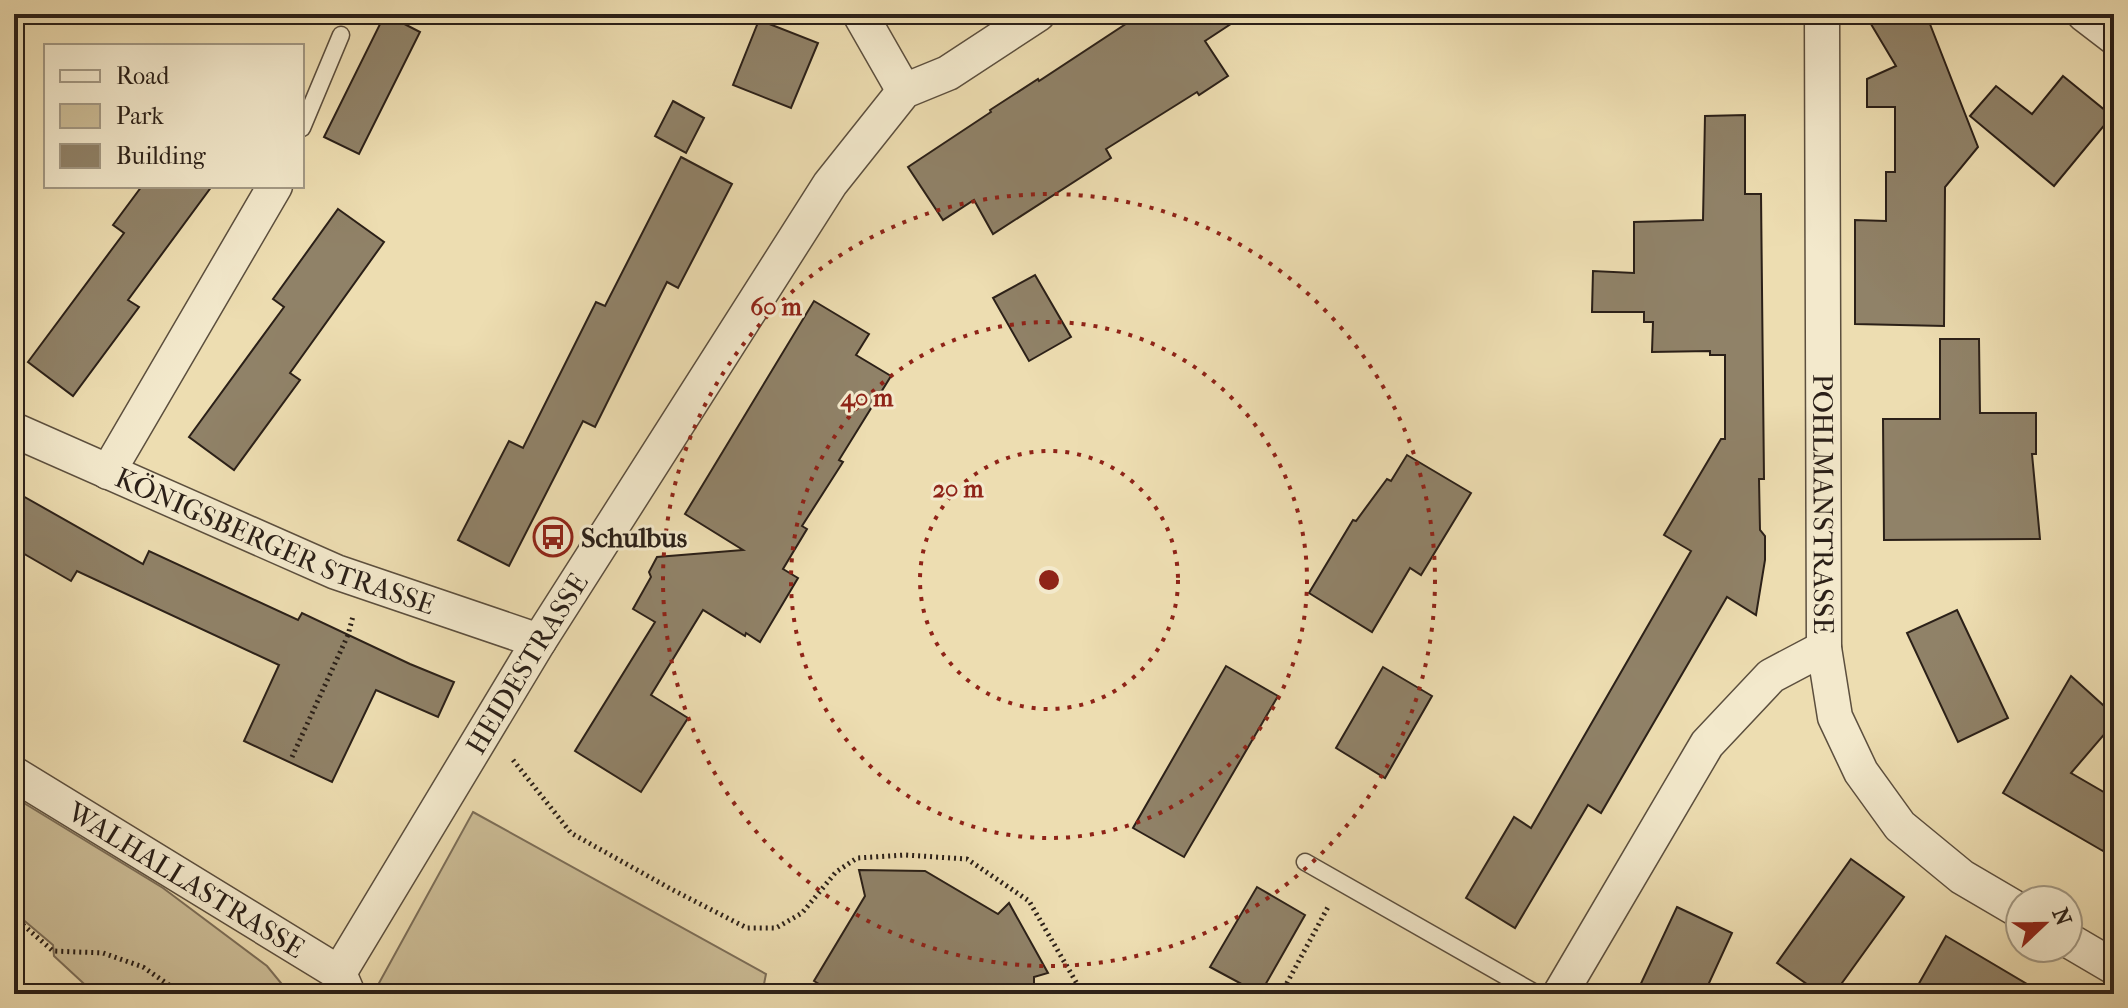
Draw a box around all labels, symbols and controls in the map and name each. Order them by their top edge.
legend [44,44,304,188]
text: Road [116,62,170,90]
text: Park [116,102,164,130]
text: Building [116,142,207,170]
text: 60 m [750,293,803,321]
street label: POHLMANSTRASSE [1806,374,1840,634]
text: 40 m [840,384,894,413]
street label: KÖNIGSBERGER STRASSE [110,461,439,621]
text: 20 m [933,475,984,503]
bus stop icon: Schulbus [532,516,574,558]
place label: Schulbus [581,521,687,554]
centre of rings [1035,566,1063,594]
street label: HEIDESTRASSE [459,567,595,760]
street label: WALHALLASTRASSE [61,794,310,965]
north arrow [2004,884,2084,964]
text: N [2046,904,2077,930]

